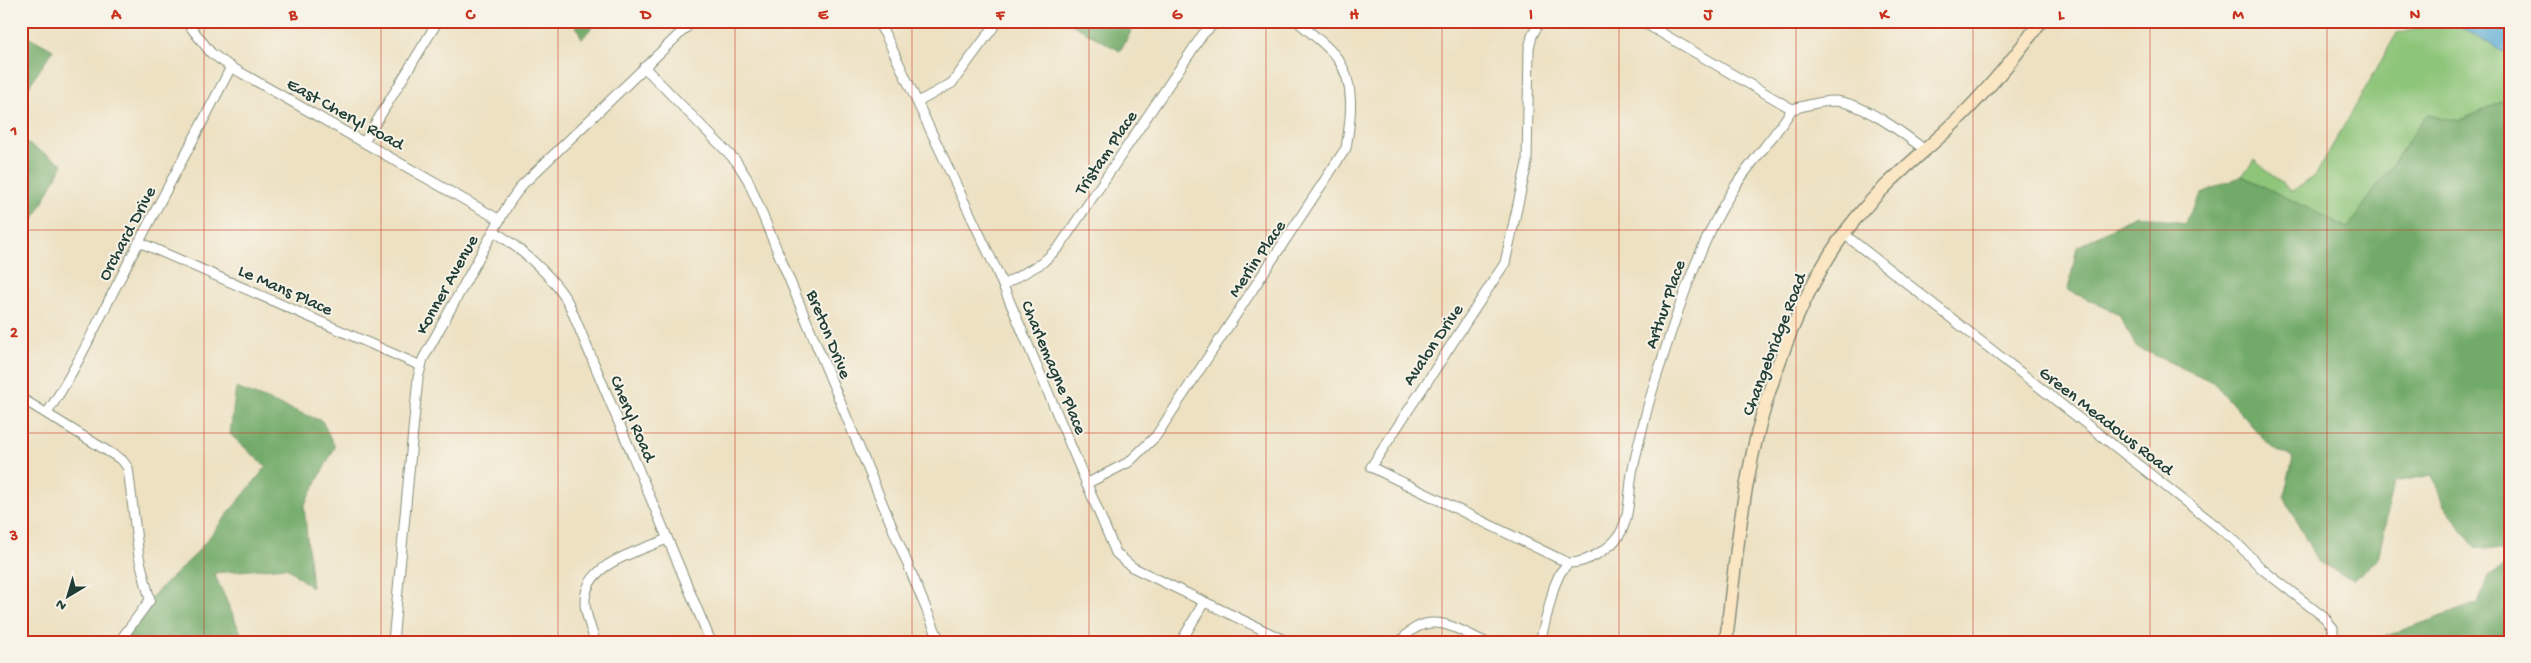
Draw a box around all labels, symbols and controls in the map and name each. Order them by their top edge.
text: A [110,7,122,26]
text: B [288,7,298,26]
text: C [465,7,476,26]
text: D [639,7,652,26]
text: E [818,7,829,26]
text: F [995,7,1006,26]
text: G [1172,7,1183,26]
text: H [1349,7,1359,26]
text: I [1529,7,1533,26]
text: J [1703,7,1714,26]
text: K [1879,7,1891,26]
text: L [2058,7,2065,26]
text: M [2232,7,2244,26]
text: N [2410,7,2421,26]
street label: East Cheryl Road [282,74,408,157]
street label: Tristam Place [1071,107,1143,201]
text: 1 [10,123,17,142]
street label: Orchard Drive [95,183,162,285]
street label: Merlin Place [1225,216,1292,302]
street label: Konner Avenue [412,231,484,339]
street label: Arthur Place [1641,257,1692,352]
street label: Le Mans Place [234,261,336,322]
street label: Changebridge Road [1738,269,1813,419]
street label: Breton Drive [800,287,855,383]
street label: Charlemagne Place [1015,298,1091,439]
street label: Avalon Drive [1399,300,1469,390]
text: 2 [10,325,18,344]
street label: Green Meadows Road [2034,363,2178,482]
street label: Cheryl Road [604,373,660,467]
text: 3 [9,528,18,547]
north arrow [42,570,92,620]
text: N [53,595,70,614]

